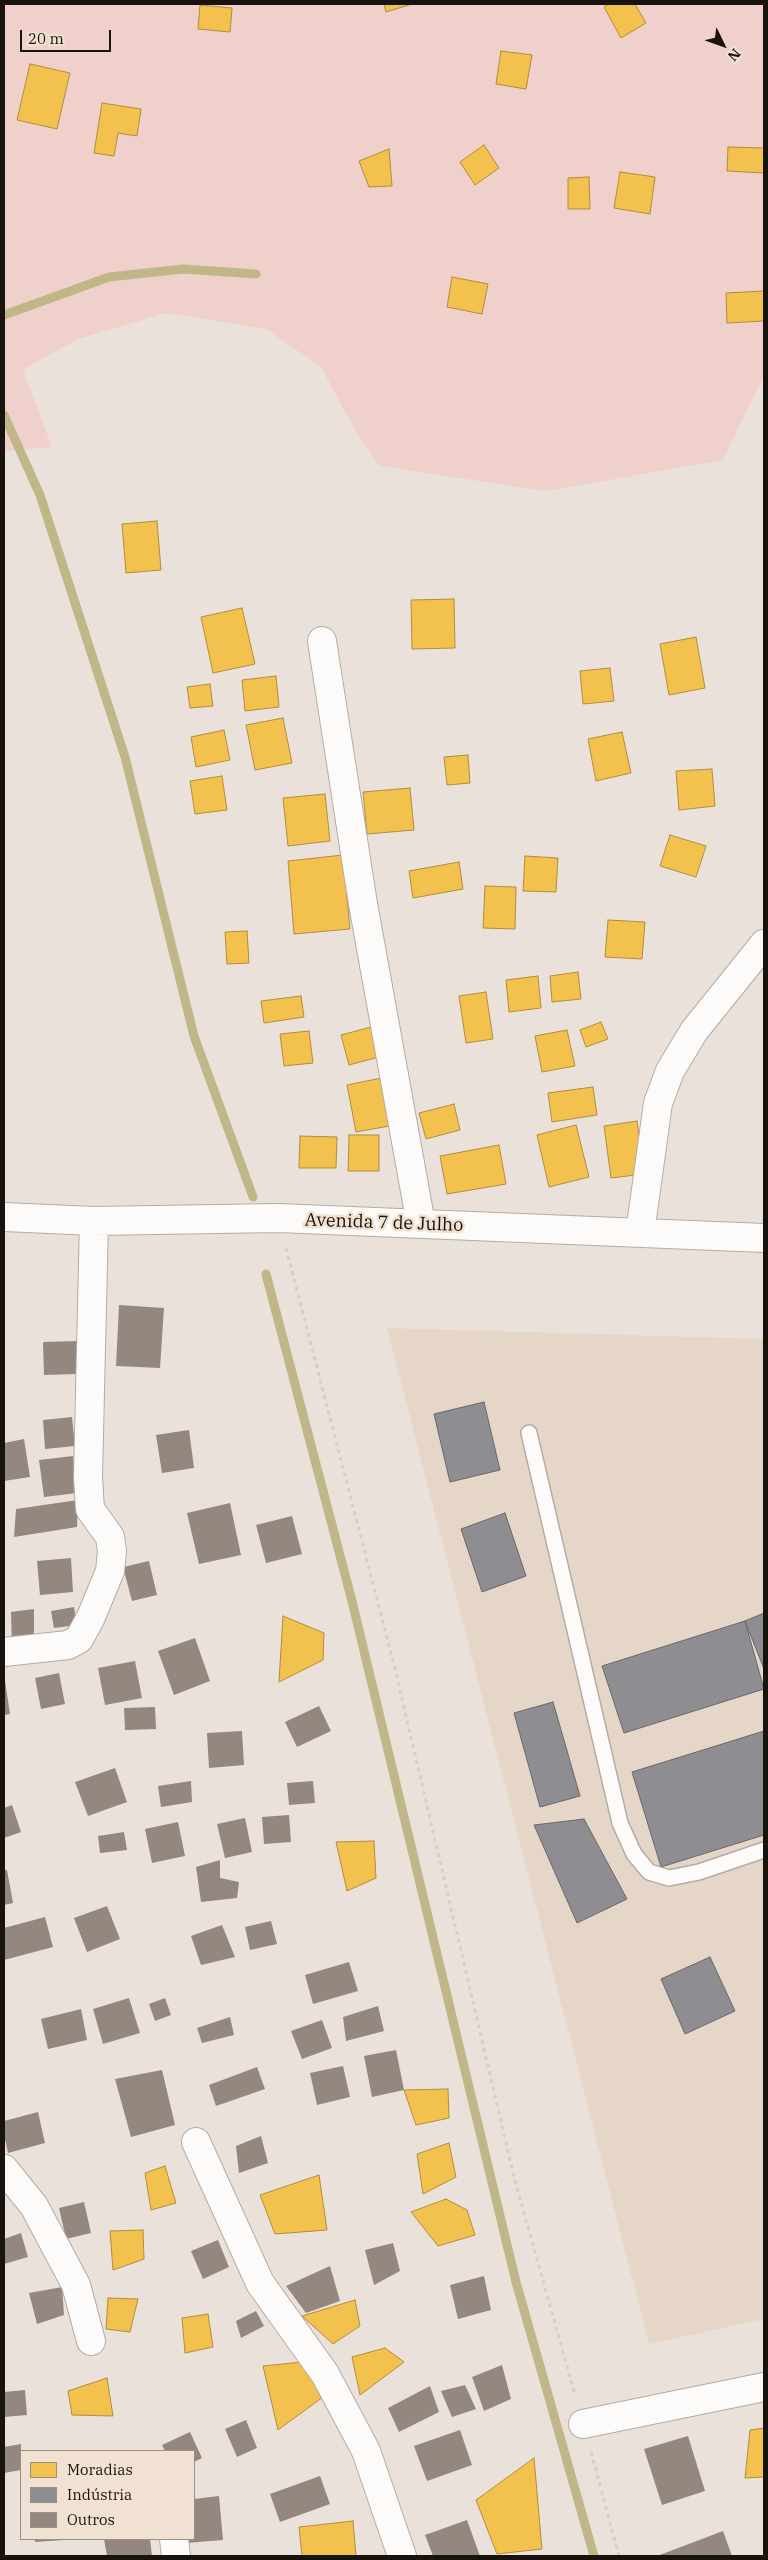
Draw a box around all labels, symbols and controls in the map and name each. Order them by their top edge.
scale bar [22,20,114,52]
north arrow [698,20,748,70]
text: 20 m [28,29,64,48]
text: N [724,45,745,65]
street label: Avenida 7 de Julho [304,1209,464,1237]
legend [20,2450,195,2540]
text: Moradias [67,2460,133,2479]
text: Indústria [67,2485,132,2504]
text: Outros [67,2510,115,2529]

